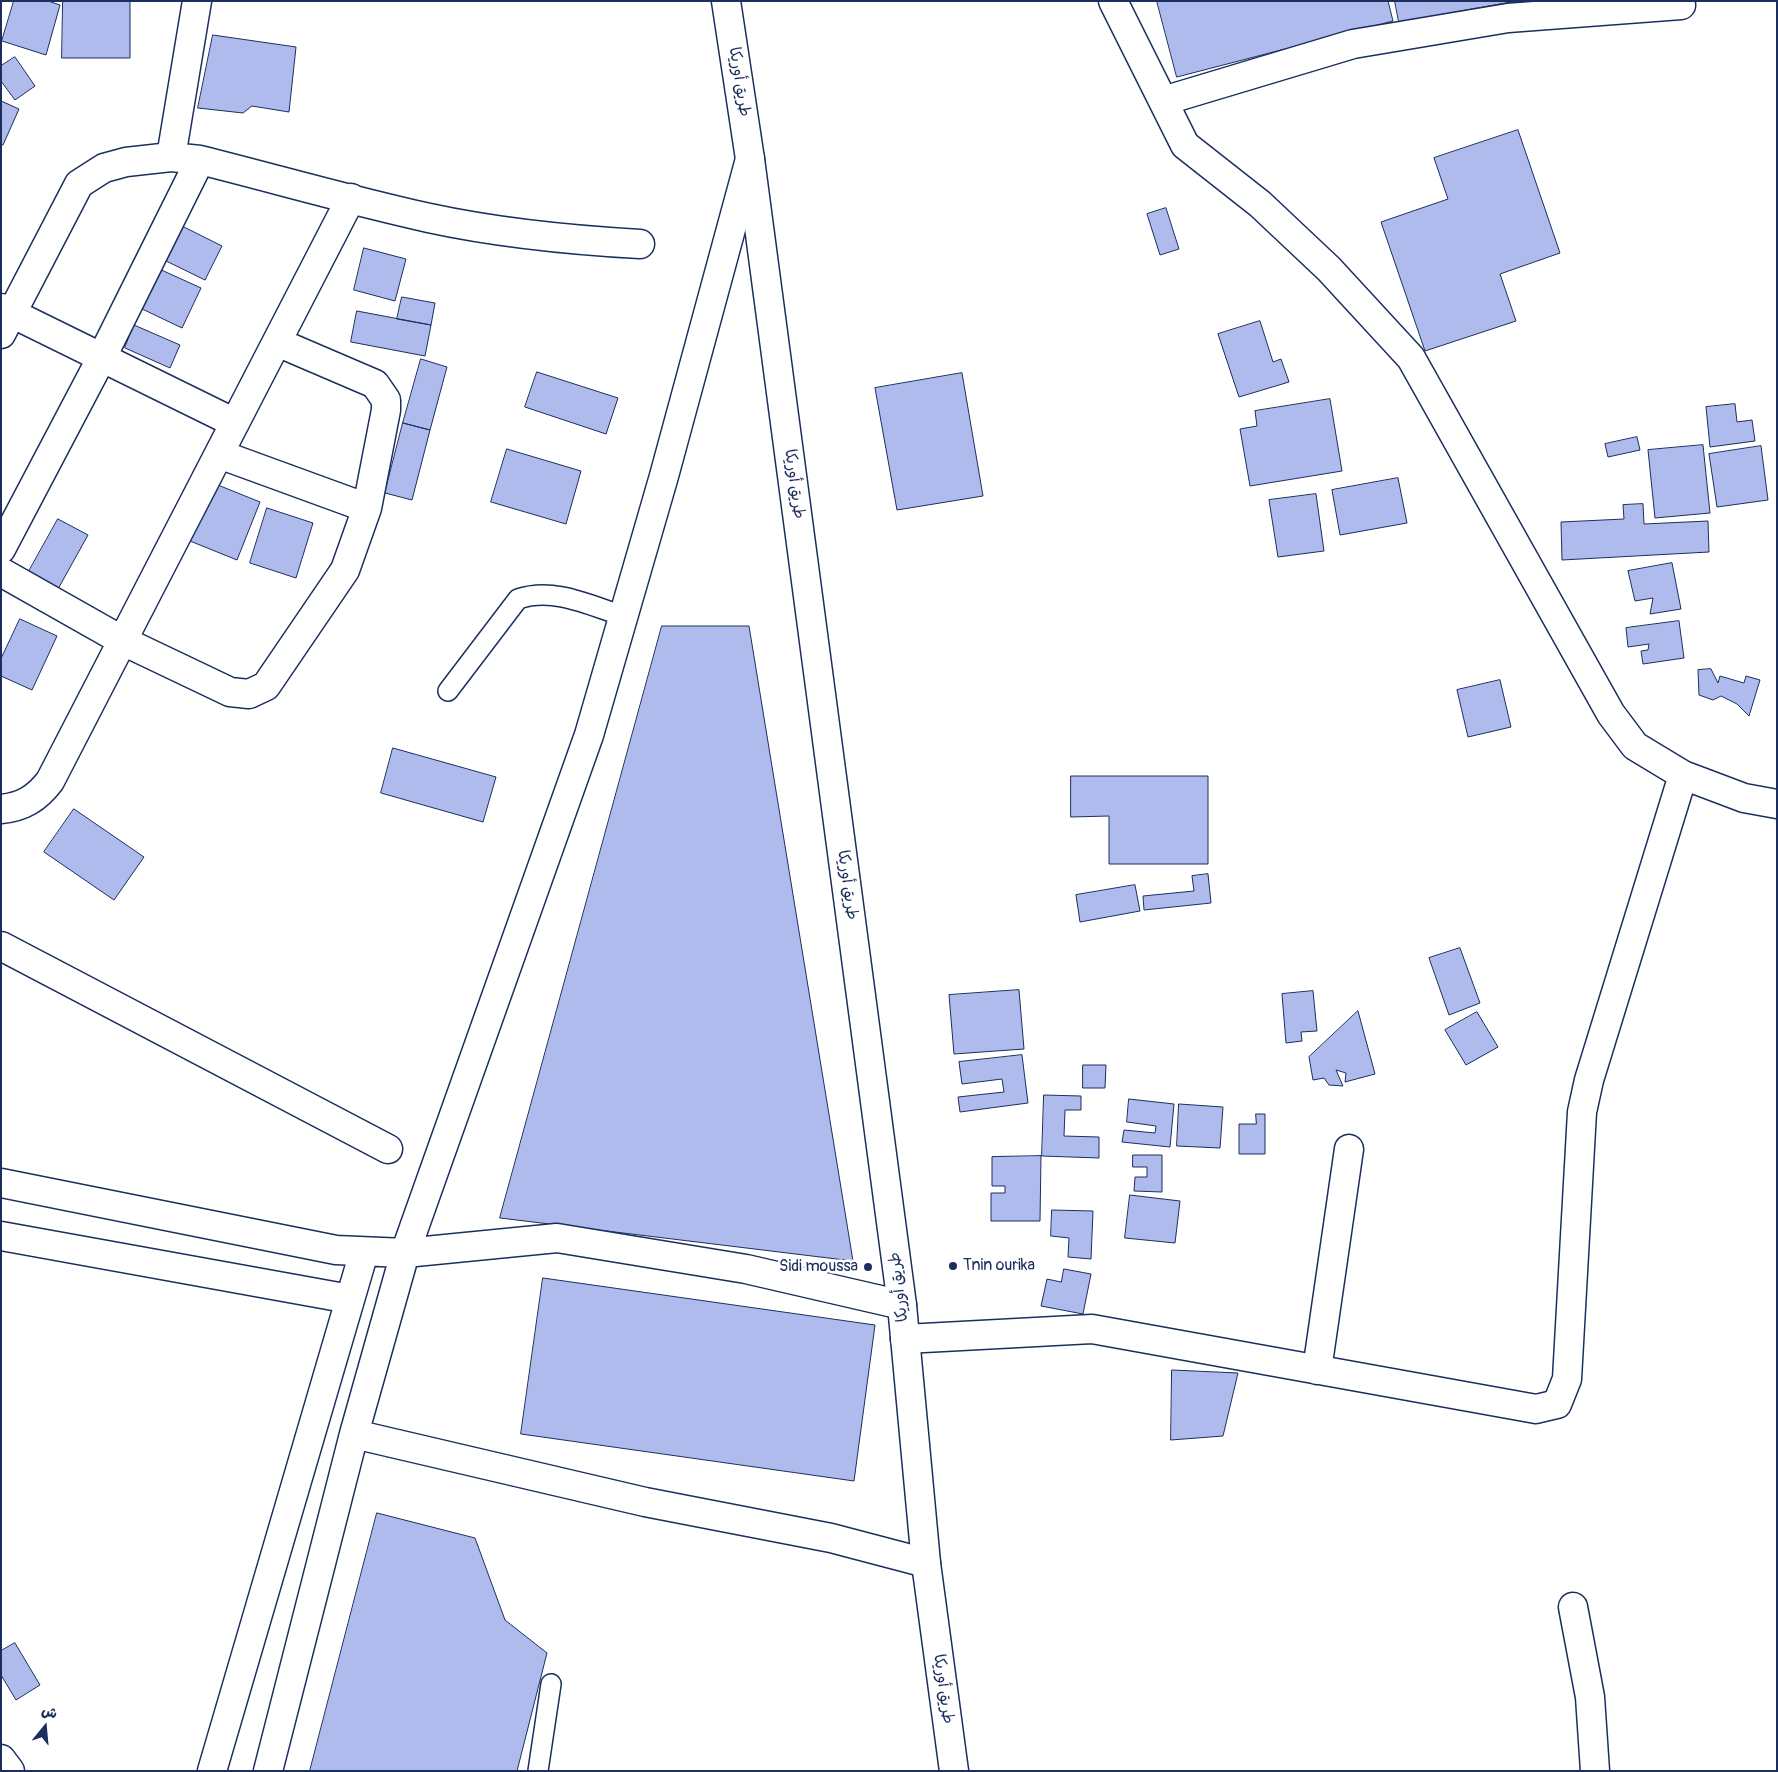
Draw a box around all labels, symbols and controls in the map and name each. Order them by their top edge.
street label: طريق أوريكا [724,46,754,118]
street label: طريق أوريكا [780,448,808,520]
street label: طريق أوريكا [833,849,861,921]
street label: طريق أوريكا [885,1251,913,1323]
place label: Tnin ourika [963,1256,1035,1276]
place label: Sidi moussa [779,1257,858,1277]
marker: Tnin ourika [947,1260,959,1272]
marker: Sidi moussa [862,1261,874,1273]
street label: طريق أوريكا [929,1653,957,1725]
north arrow [20,1702,70,1752]
text: ش [40,1702,59,1723]

